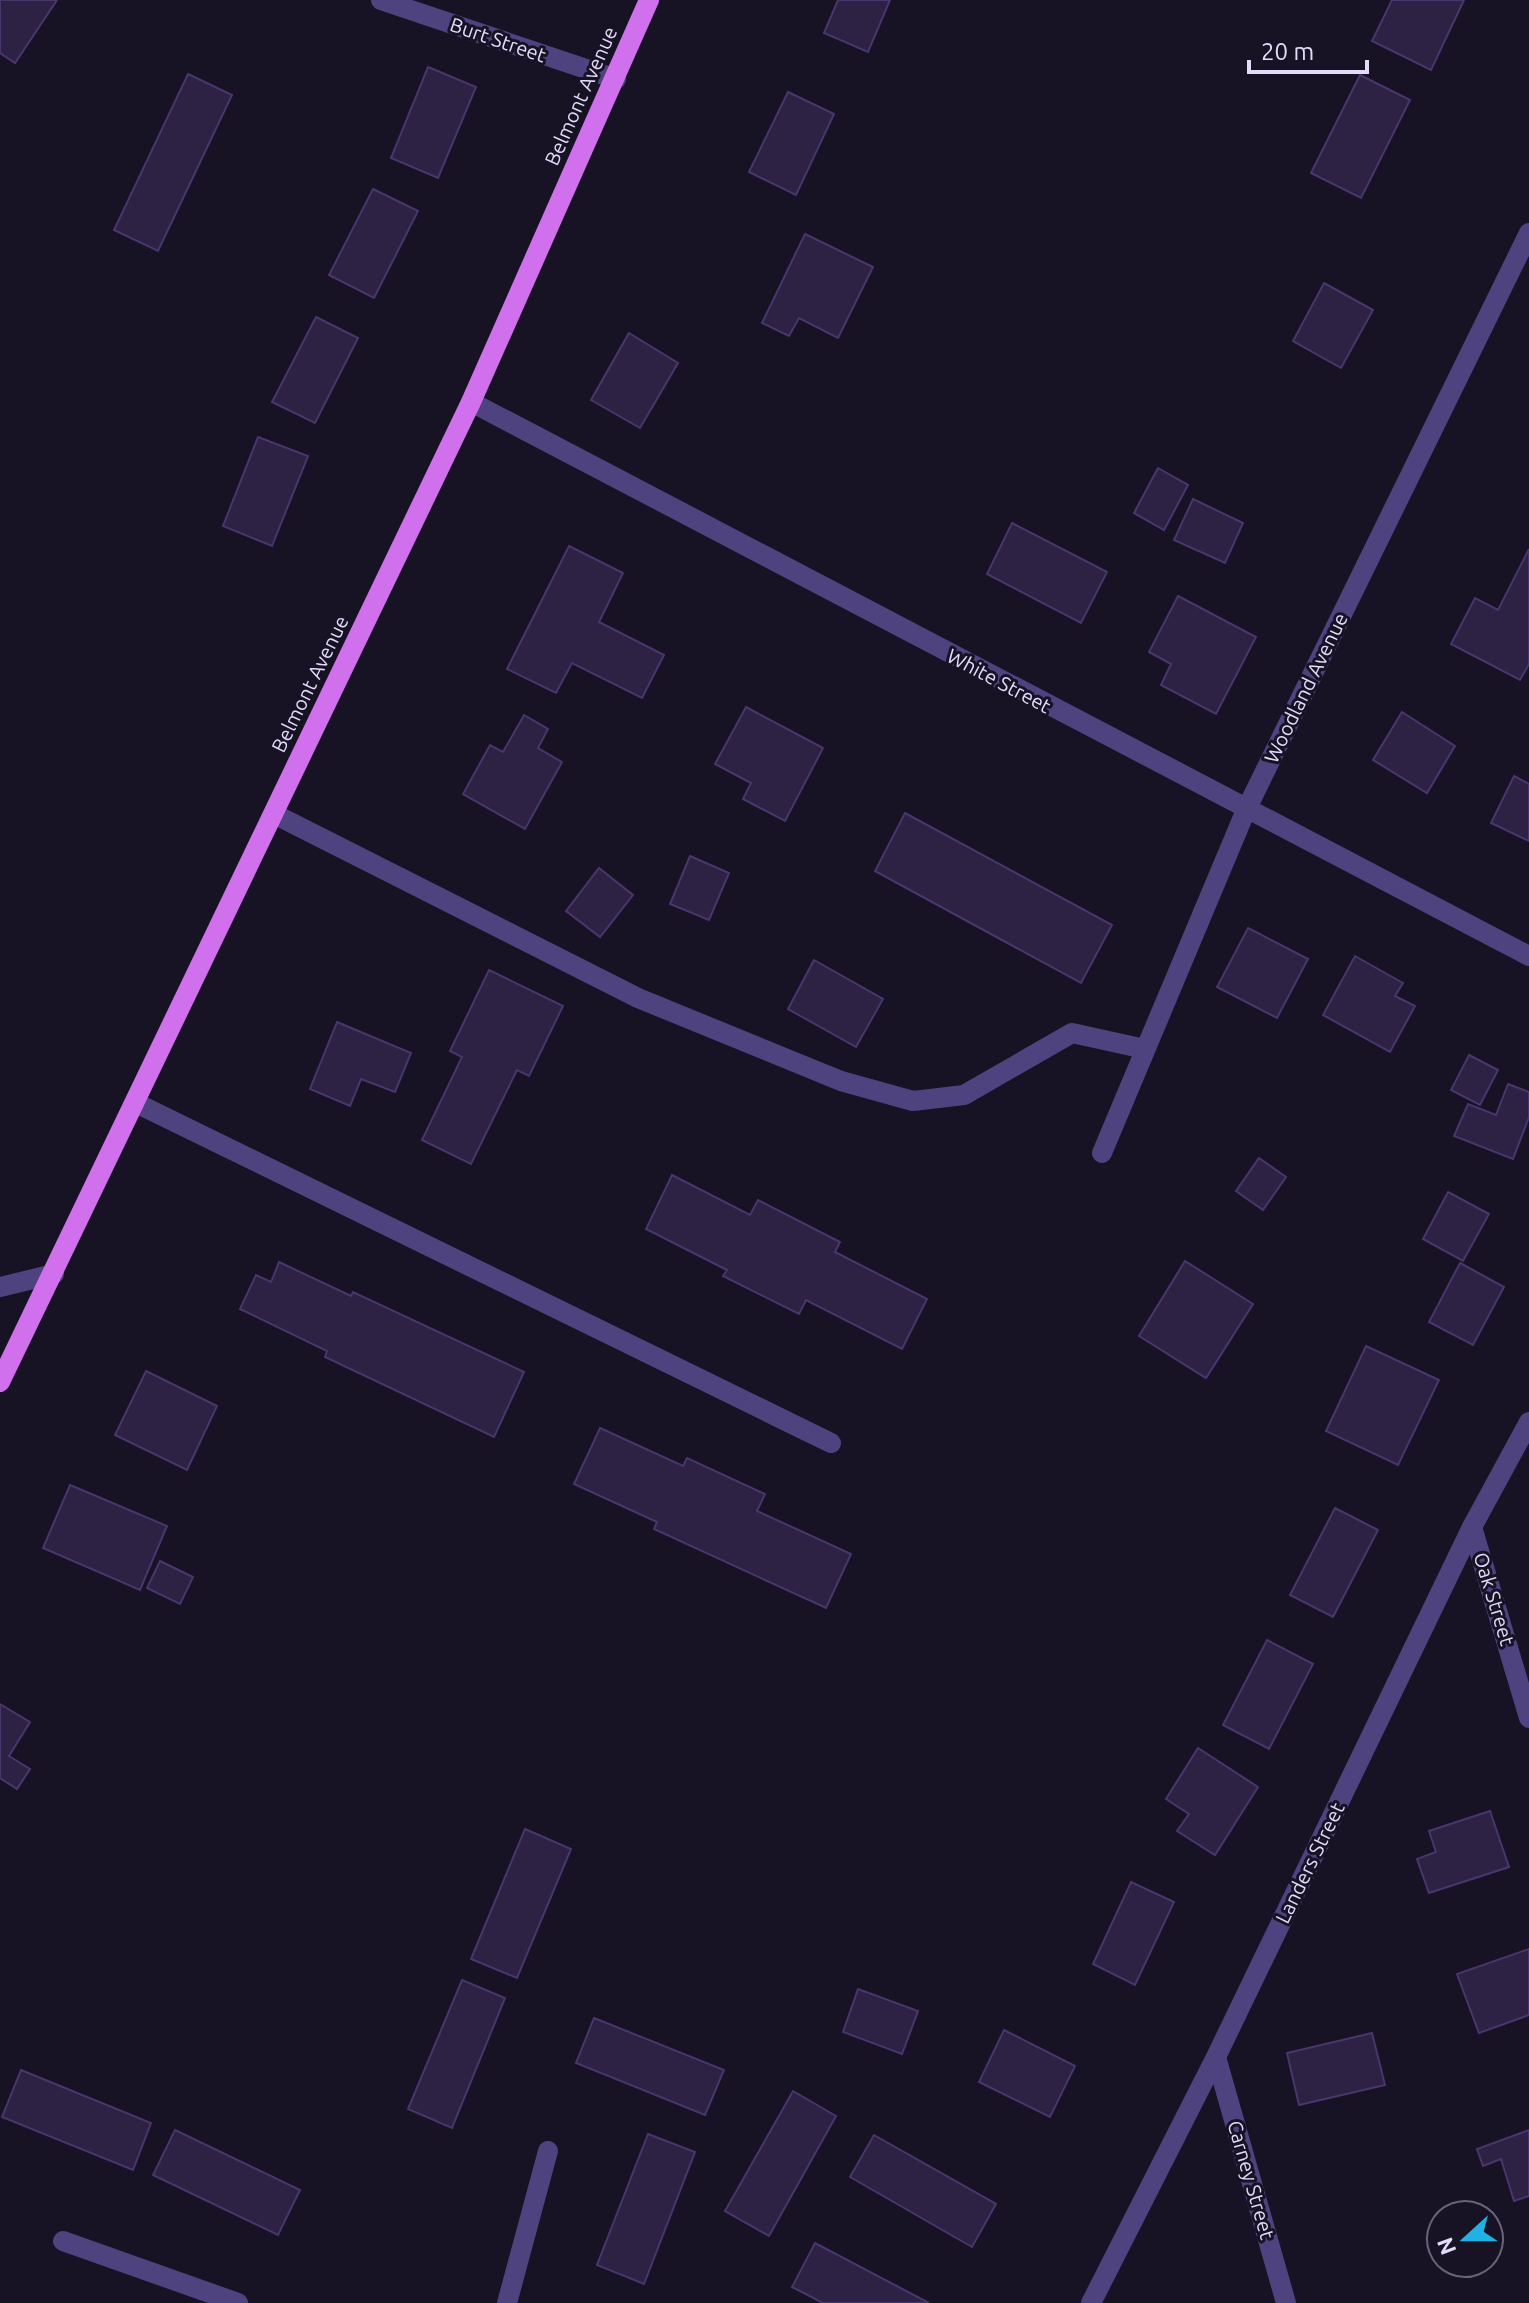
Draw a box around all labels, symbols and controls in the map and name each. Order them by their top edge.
street label: Burt Street [447,12,549,67]
street label: Belmont Avenue [540,23,621,169]
scale bar [1249,24,1367,74]
text: 20 m [1261,38,1314,65]
street label: Woodland Avenue [1259,609,1352,767]
street label: Belmont Avenue [267,612,353,756]
street label: White Street [943,644,1055,718]
street label: Oak Street [1469,1549,1520,1648]
street label: Landers Street [1270,1799,1349,1927]
street label: Carney Street [1224,2118,1279,2242]
north arrow [1425,2199,1505,2279]
text: N [1431,2234,1460,2258]

